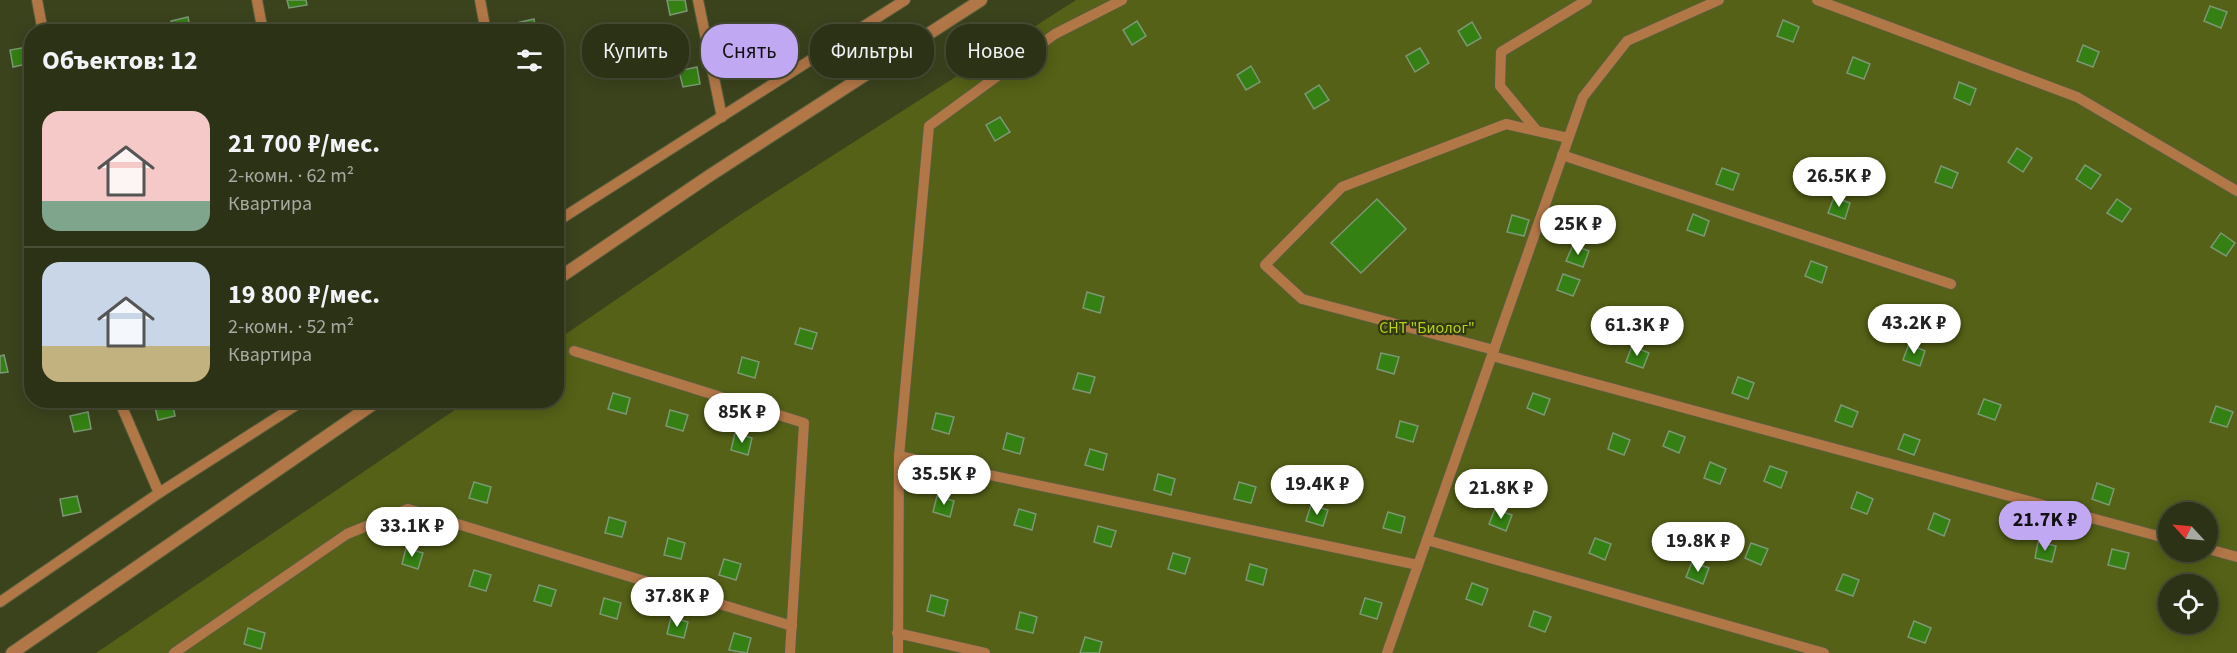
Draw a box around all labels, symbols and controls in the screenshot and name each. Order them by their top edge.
chip: Купить [582,24,689,78]
chip: Снять [701,24,798,78]
chip: Фильтры [810,24,934,78]
chip: Новое [946,24,1046,78]
text: Объектов: 12 [42,42,198,79]
icon: filters [513,44,546,77]
text: 21 700 ₽/мес. [228,125,380,162]
icon: home [90,135,162,207]
pin: 26.5K ₽ [1784,157,1894,208]
text: 2-комн. · 62 m² [228,162,354,190]
text: 26.5K ₽ [1807,162,1871,190]
text: Квартира [228,190,312,218]
pin: 25K ₽ [1536,205,1620,256]
text: 25K ₽ [1554,210,1602,238]
text: 19 800 ₽/мес. [228,276,380,313]
icon: home [90,286,162,358]
pin: 43.2K ₽ [1859,304,1969,355]
pin: 61.3K ₽ [1582,306,1692,357]
text: 43.2K ₽ [1882,309,1946,337]
text: 61.3K ₽ [1605,311,1669,339]
text: 2-комн. · 52 m² [228,313,354,341]
park label: СНТ "Биолог" [1379,317,1475,339]
text: Квартира [228,341,312,369]
pin: 85K ₽ [700,393,784,444]
text: 85K ₽ [718,398,766,426]
pin: 35.5K ₽ [889,455,999,506]
text: 35.5K ₽ [912,460,976,488]
pin: 19.4K ₽ [1262,465,1372,516]
pin: 21.8K ₽ [1446,469,1556,520]
text: 19.4K ₽ [1285,470,1349,498]
text: 21.8K ₽ [1469,474,1533,502]
pin: 21.7K ₽ [1990,501,2100,552]
north arrow [2158,502,2218,562]
map controls [2158,502,2218,634]
text: 21.7K ₽ [2013,506,2077,534]
pin: 33.1K ₽ [357,507,467,558]
text: 33.1K ₽ [380,512,444,540]
pin: 19.8K ₽ [1643,522,1753,573]
text: 19.8K ₽ [1666,527,1730,555]
button: locate [2158,574,2218,634]
pin: 37.8K ₽ [622,577,732,628]
text: 37.8K ₽ [645,582,709,610]

